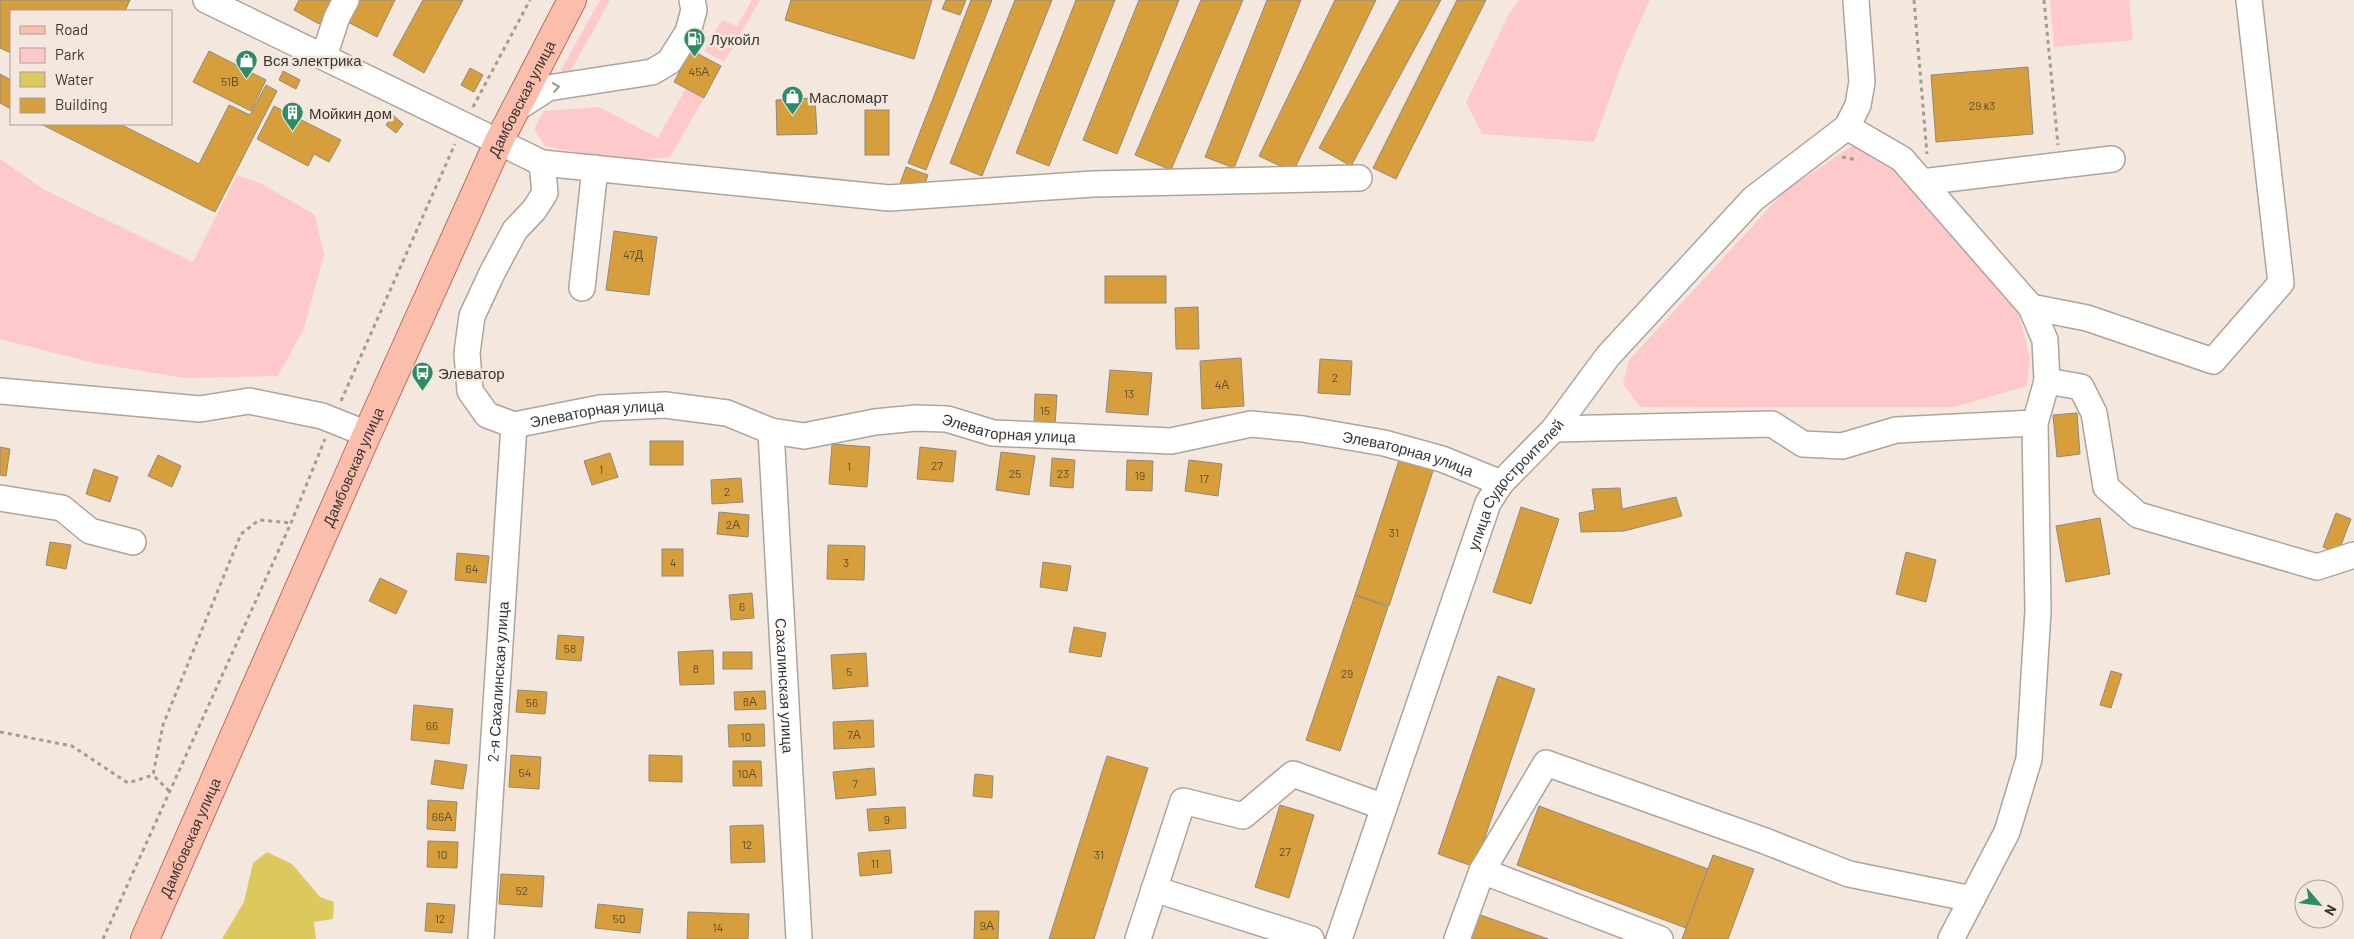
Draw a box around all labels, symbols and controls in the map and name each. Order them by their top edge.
legend [10,10,172,125]
text: Road [55,20,88,38]
fuel station icon: Лукойл [682,27,706,58]
place label: Лукойл [710,30,760,48]
street label: Дамбовская улица [484,37,559,160]
text: Park [55,45,85,63]
shop icon: Вся электрика [235,48,259,79]
place label: Вся электрика [263,51,362,69]
house number: 45А [689,64,709,78]
text: Water [55,70,94,88]
house number: 51В [221,74,239,88]
one-way arrow [552,82,560,92]
shop icon: Масломарт [781,85,805,116]
place label: Масломарт [809,88,888,106]
text: Building [55,95,108,113]
house number: 29 к3 [1969,98,1995,112]
building icon: Мойкин дом [281,101,305,132]
place label: Мойкин дом [309,104,392,122]
house number: 47Д [623,247,643,262]
bus stop icon: Элеватор [410,361,434,392]
place label: Элеватор [438,364,505,382]
house number: 2 [1332,370,1338,384]
house number: 4А [1215,377,1229,391]
house number: 13 [1124,386,1134,400]
street label: Элеваторная улица [528,396,665,431]
house number: 15 [1040,403,1050,417]
street label: Дамбовская улица [319,404,387,529]
street label: Элеваторная улица [940,409,1077,446]
street label: улица Судостроителей [1464,416,1567,552]
street label: Элеваторная улица [1341,427,1477,480]
house number: 27 [931,458,943,472]
house number: 1 [847,459,851,473]
house number: 1 [599,462,603,476]
house number: 25 [1009,466,1021,480]
house number: 23 [1057,466,1069,480]
house number: 19 [1135,468,1145,482]
house number: 17 [1199,471,1209,485]
house number: 2 [724,484,730,498]
house number: 2А [726,517,740,531]
house number: 31 [1389,525,1399,539]
house number: 4 [670,555,676,569]
house number: 3 [843,555,849,569]
house number: 64 [466,561,478,575]
house number: 6 [739,599,745,613]
street label: 2-я Сахалинская улица [483,600,512,762]
street label: Сахалинская улица [772,617,798,754]
house number: 58 [564,641,576,655]
house number: 8 [693,661,699,675]
house number: 5 [846,664,852,678]
house number: 29 [1341,666,1353,680]
house number: 8А [743,694,757,708]
house number: 56 [526,695,538,709]
house number: 66 [426,718,438,732]
house number: 7А [847,727,861,741]
house number: 10 [741,729,751,743]
house number: 54 [519,765,531,779]
house number: 10А [738,766,756,780]
street label: Дамбовская улица [156,774,224,900]
house number: 7 [852,776,858,790]
house number: 66А [432,809,452,823]
house number: 9 [884,812,890,826]
house number: 12 [742,837,752,851]
house number: 27 [1279,844,1291,858]
house number: 10 [437,847,447,861]
house number: 31 [1094,847,1104,861]
house number: 11 [871,856,879,870]
north arrow [2294,879,2344,929]
house number: 52 [516,883,528,897]
text: N [2321,902,2341,918]
house number: 12 [435,911,445,925]
house number: 50 [613,911,625,925]
house number: 9А [980,918,994,932]
house number: 14 [713,920,723,934]

